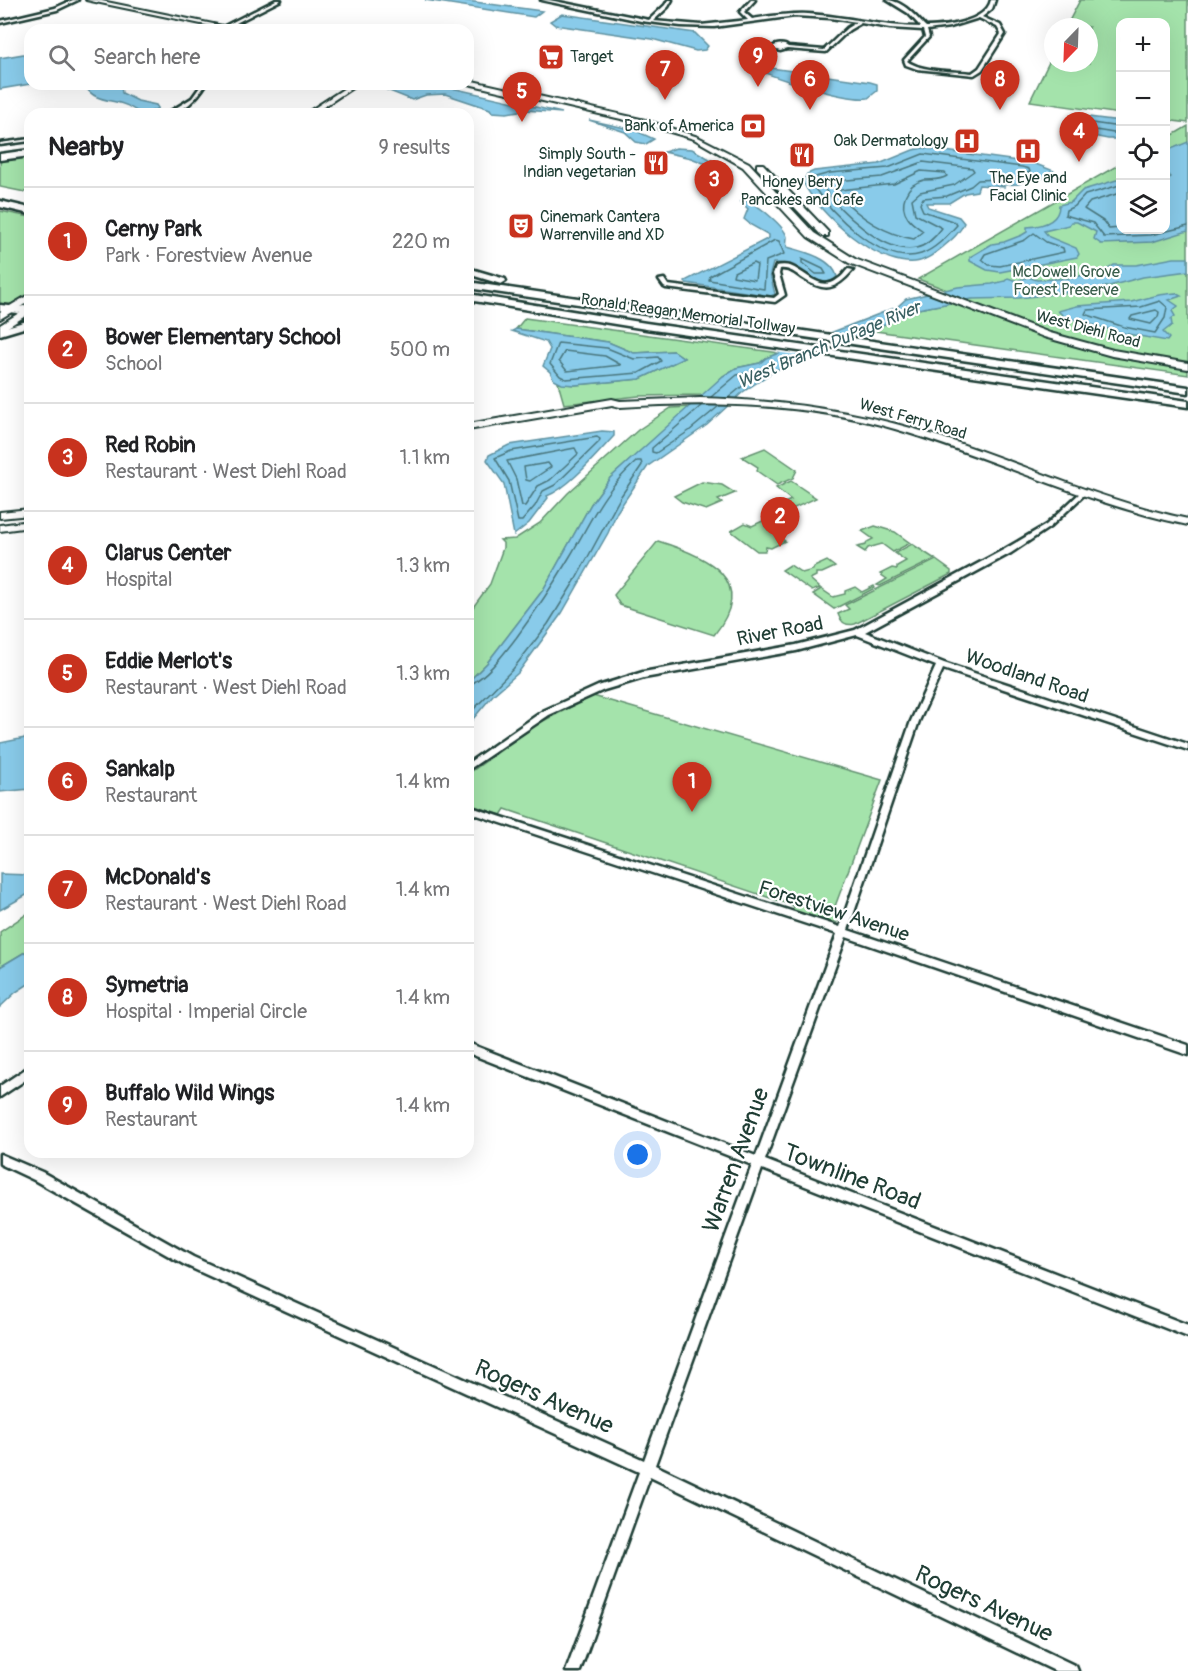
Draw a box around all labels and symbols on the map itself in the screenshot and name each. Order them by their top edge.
north arrow [1044,18,1098,72]
pin: 9 [738,38,777,87]
supermarket icon: Target [536,42,566,72]
place label: Target [570,47,614,67]
pin: 7 [646,51,684,100]
pin: 6 [790,60,830,110]
pin: 8 [980,60,1020,110]
pin: 5 [502,72,542,122]
bank icon: Bank of America [738,111,768,141]
pin: 4 [1060,112,1098,162]
place label: Bank of America [624,116,734,136]
hospital icon: Oak Dermatology [952,126,982,156]
place label: Oak Dermatology [833,131,948,151]
hospital icon: The Eye and Facial Clinic [1013,136,1043,166]
restaurant icon: Honey Berry Pancakes and Cafe [787,140,817,170]
place label: Simply South - Indian vegetarian [523,144,636,182]
restaurant icon: Simply South - Indian vegetarian [641,148,671,178]
pin: 3 [694,160,734,210]
place label: The Eye and Facial Clinic [989,168,1067,206]
place label: Honey Berry Pancakes and Cafe [740,172,864,210]
place label: Cinemark Cantera Warrenville and XD [540,207,664,245]
theatre icon: Cinemark Cantera Warrenville and XD [506,211,536,241]
park label: McDowell Grove Forest Preserve [1012,262,1120,300]
street label: Ronald Reagan Memorial Tollway [580,289,797,339]
water label: West Branch DuPage River [734,295,926,394]
street label: West Diehl Road [1034,305,1142,353]
street label: West Ferry Road [857,394,969,444]
pin: 2 [760,498,800,547]
street label: River Road [735,610,825,652]
street label: Woodland Road [962,643,1092,709]
pin: 1 [672,762,712,812]
street label: Forestview Avenue [755,875,913,947]
street label: Warren Avenue [696,1083,776,1236]
street label: Townline Road [779,1138,925,1216]
your location [623,1140,652,1169]
street label: Rogers Avenue [470,1353,618,1441]
street label: Rogers Avenue [910,1559,1058,1649]

